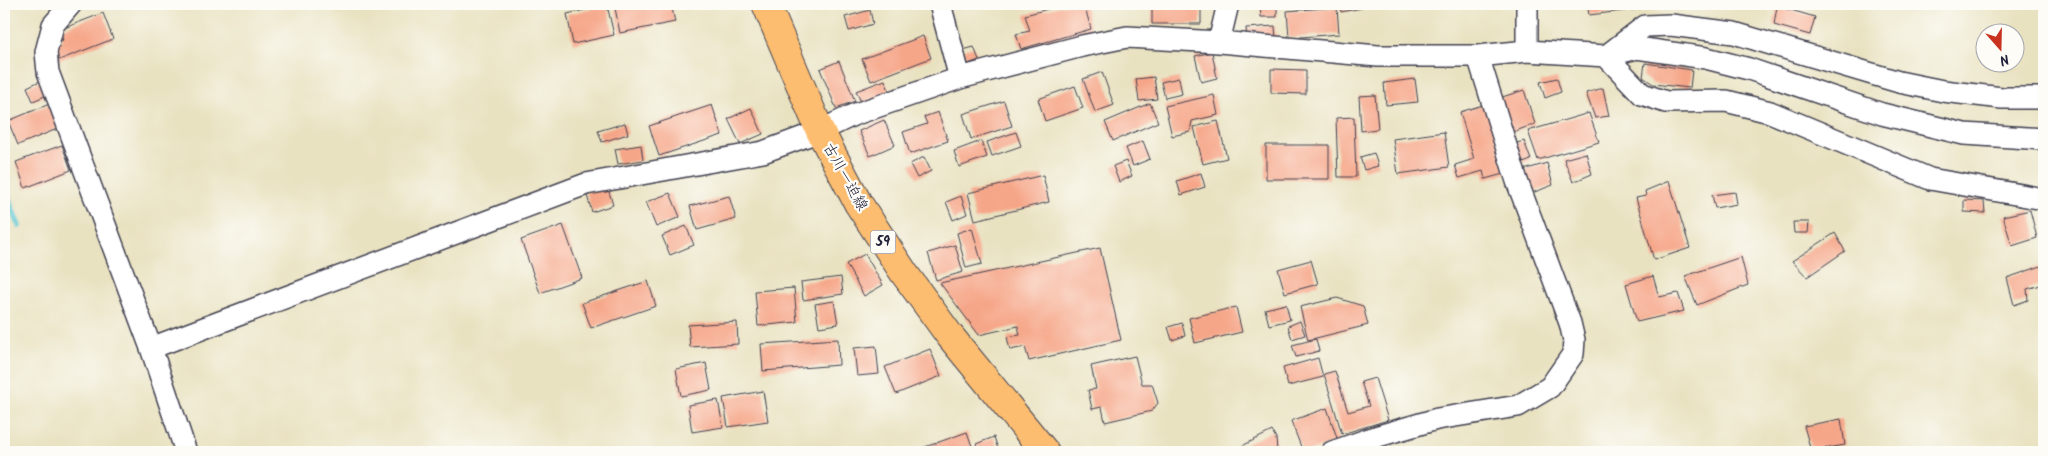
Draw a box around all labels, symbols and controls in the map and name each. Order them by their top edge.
north arrow [1976,22,2026,72]
text: N [1996,47,2012,71]
street label: 古川一迫線 [816,138,874,216]
road number: 59 [870,230,896,253]

